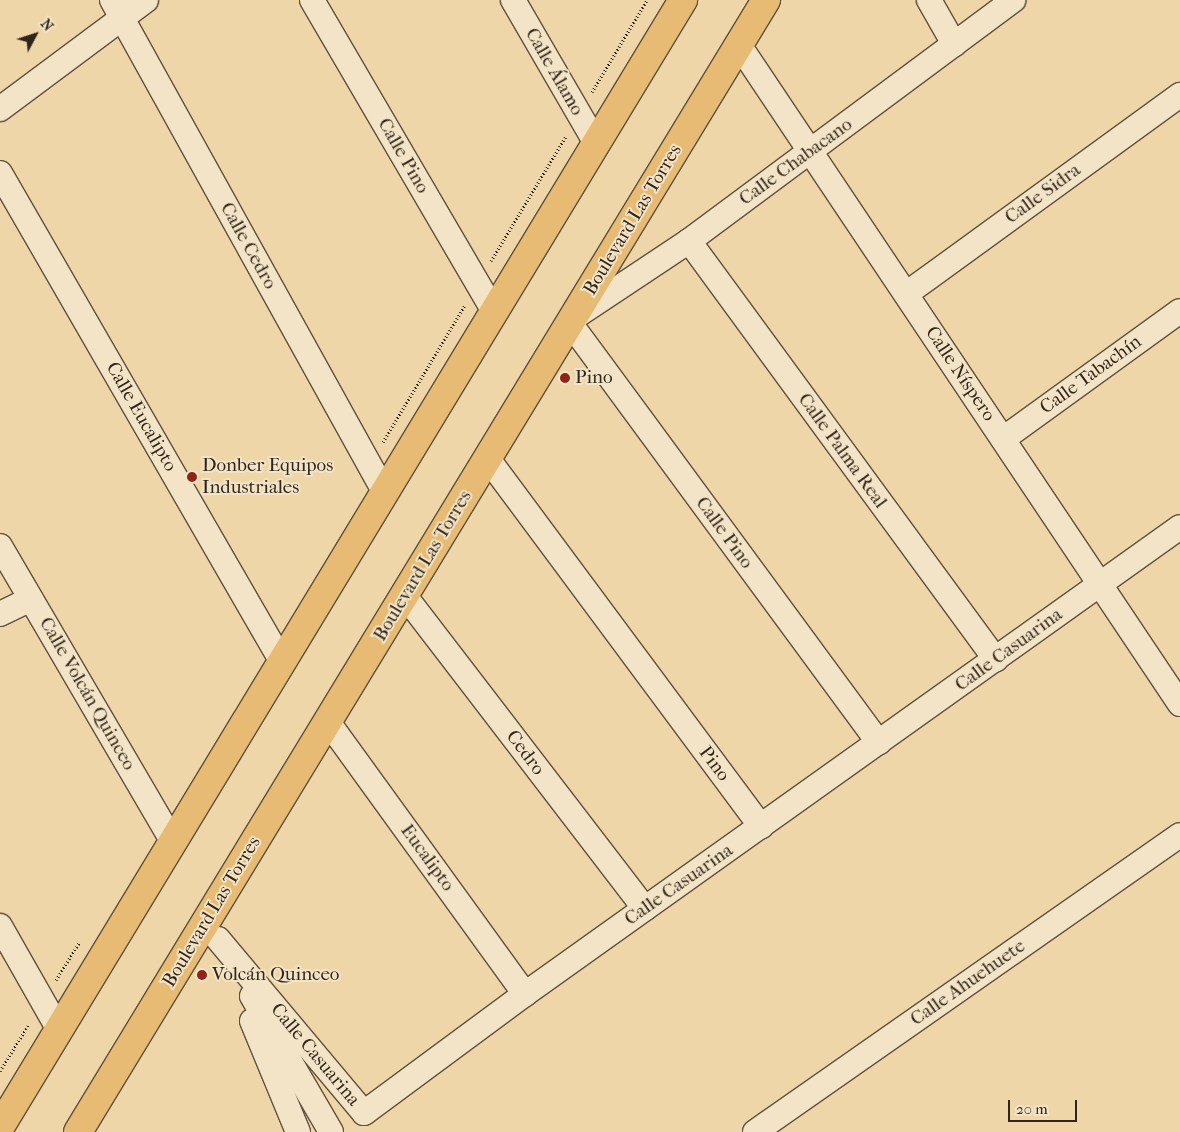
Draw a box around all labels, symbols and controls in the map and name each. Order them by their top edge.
north arrow [10,10,60,60]
text: N [37,16,57,35]
street label: Calle Álamo [520,24,588,120]
street label: Calle Chabacano [735,113,857,211]
street label: Calle Pino [372,114,434,198]
street label: Boulevard Las Torres [579,141,687,299]
street label: Calle Sidra [1001,159,1085,229]
street label: Calle Cedro [215,199,281,293]
street label: Calle Níspero [920,322,1000,426]
street label: Calle Tabachín [1036,331,1146,419]
street label: Calle Eucalipto [101,358,181,476]
place label: Pino [575,367,613,389]
marker: Pino [559,372,571,384]
street label: Calle Palma Real [793,389,891,513]
place label: Donber Equipos Industriales [202,455,333,499]
marker: Donber Equipos Industriales [186,471,198,483]
street label: Boulevard Las Torres [369,487,477,645]
street label: Calle Pino [690,493,758,573]
street label: Calle Casuarina [951,603,1067,697]
street label: Calle Volcán Quinceo [34,613,140,775]
street label: Cedro [501,726,549,780]
street label: Pino [694,742,734,786]
street label: Eucalipto [395,820,459,896]
street label: Boulevard Las Torres [158,833,266,991]
street label: Calle Casuarina [620,839,738,931]
street label: Calle Ahuehuete [906,935,1030,1031]
place label: Volcán Quinceo [212,964,340,986]
marker: Volcán Quinceo [196,969,208,981]
street label: Calle Casuarina [265,999,365,1111]
scale bar [1010,1090,1079,1122]
text: 20 m [1016,1100,1048,1118]

